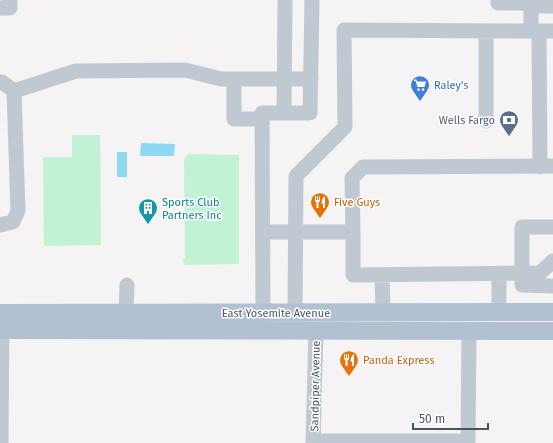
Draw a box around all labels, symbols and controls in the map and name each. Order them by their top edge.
supermarket icon: Raley's [409,74,431,102]
place label: Raley's [434,79,468,92]
bank icon: Wells Fargo [498,109,520,137]
place label: Wells Fargo [439,114,495,127]
restaurant icon: Five Guys [309,191,331,219]
place label: Sports Club Partners Inc [162,196,222,222]
place label: Five Guys [334,196,380,209]
building icon: Sports Club Partners Inc [137,197,159,225]
street label: East Yosemite Avenue [222,307,330,320]
street label: Sandpiper Avenue [308,340,323,432]
restaurant icon: Panda Express [338,349,360,377]
place label: Panda Express [363,354,435,367]
scale bar [413,405,488,431]
text: 50 m [419,412,445,426]

